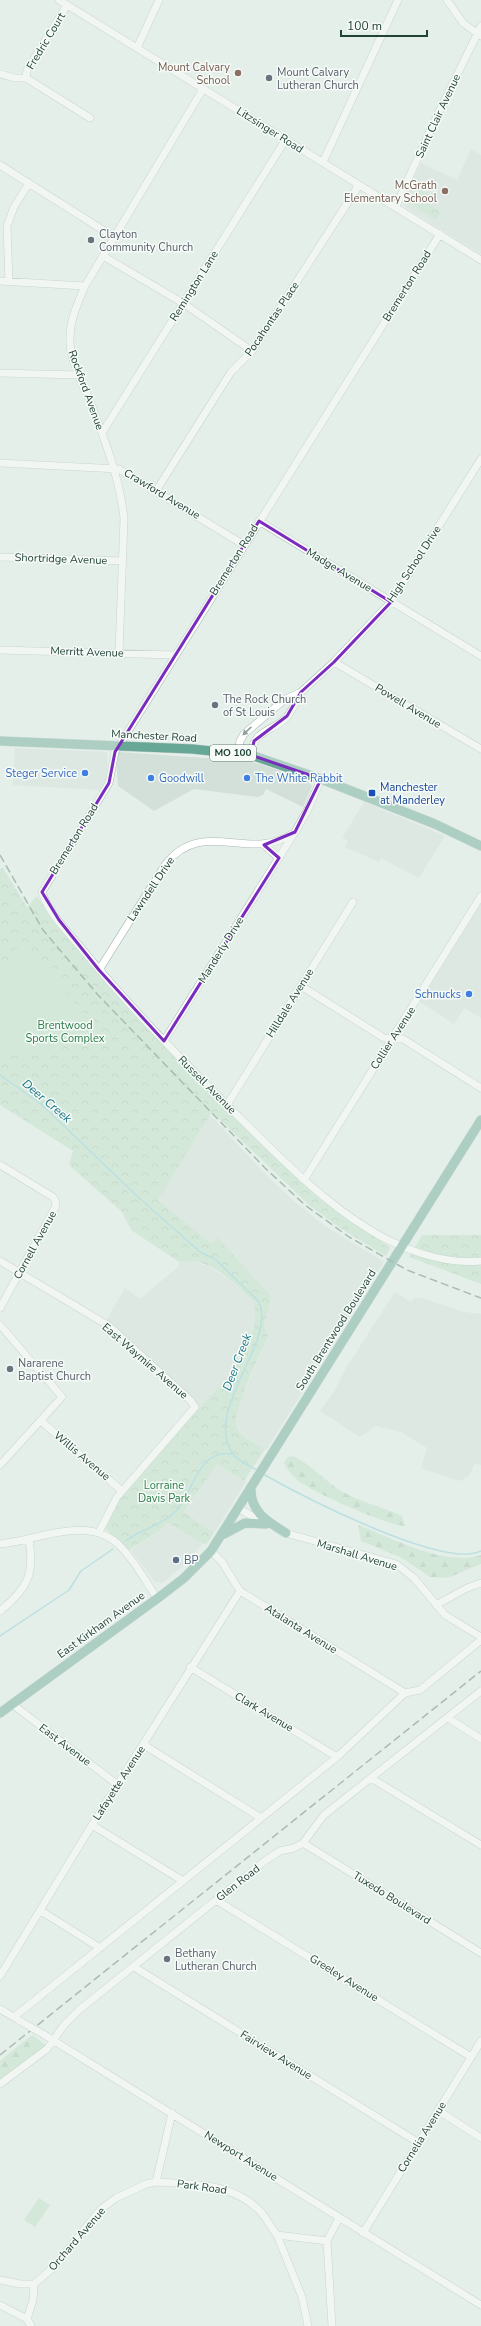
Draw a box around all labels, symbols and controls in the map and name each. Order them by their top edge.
street label: Fredric Court [23,10,69,72]
scale bar [341,12,427,38]
text: 100 m [347,18,382,34]
place label: Mount Calvary School [158,60,231,88]
place label: Mount Calvary Lutheran Church [277,65,359,93]
marker: Mount Calvary School [233,68,243,78]
street label: Saint Clair Avenue [412,71,464,161]
marker: Mount Calvary Lutheran Church [264,73,274,83]
street label: Litzsinger Road [234,103,306,157]
place label: McGrath Elementary School [344,178,438,206]
marker: McGrath Elementary School [440,186,450,196]
place label: Clayton Community Church [99,227,193,255]
marker: Clayton Community Church [86,235,96,245]
street label: Remington Lane [166,248,222,324]
street label: Bremerton Road [379,248,435,324]
street label: Pocahontas Place [241,279,303,359]
street label: Rockford Avenue [65,348,107,432]
street label: Crawford Avenue [121,465,203,523]
street label: Bremerton Road [206,522,262,598]
street label: High School Drive [383,522,445,605]
street label: Madge Avenue [303,544,375,596]
street label: Shortridge Avenue [14,550,108,568]
street label: Merritt Avenue [50,643,124,661]
street label: Powell Avenue [372,680,444,732]
place label: The Rock Church of St Louis [223,692,306,720]
marker: The Rock Church of St Louis [210,700,220,710]
street label: Manchester Road [111,726,197,746]
one-way arrow [242,727,253,736]
road number: MO 100 [210,745,256,761]
place label: Steger Service [6,766,77,781]
marker: Steger Service [80,768,90,778]
place label: Goodwill [159,771,205,786]
place label: The White Rabbit [255,771,342,786]
marker: Goodwill [146,773,156,783]
marker: The White Rabbit [242,773,252,783]
place label: Manchester at Manderley [380,780,445,808]
marker: Manchester at Manderley [367,788,377,798]
street label: Bremerton Road [46,801,102,877]
street label: Lawndell Drive [124,854,178,924]
street label: Manderly Drive [195,914,247,986]
street label: Hilldale Avenue [263,965,317,1040]
place label: Schnucks [415,987,461,1002]
marker: Schnucks [464,989,474,999]
street label: Collier Avenue [367,1004,419,1072]
park label: Brentwood Sports Complex [25,1018,105,1046]
street label: Russell Avenue [175,1053,240,1118]
water label: Deer Creek [19,1076,76,1127]
street label: Cornell Avenue [10,1208,60,1282]
street label: South Brentwood Boulevard [292,1267,380,1393]
street label: East Waymire Avenue [99,1320,191,1402]
water label: Deer Creek [219,1330,256,1393]
place label: Nararene Baptist Church [18,1356,91,1384]
marker: Nararene Baptist Church [5,1364,15,1374]
street label: Willis Avenue [51,1428,113,1484]
park label: Lorraine Davis Park [138,1478,191,1506]
street label: Marshall Avenue [315,1536,399,1574]
place label: BP [184,1553,198,1568]
marker: BP [171,1555,181,1565]
street label: East Kirkham Avenue [54,1588,148,1662]
street label: Atalanta Avenue [262,1601,340,1657]
street label: Clark Avenue [232,1689,296,1736]
street label: East Avenue [36,1720,94,1770]
street label: Lafayette Avenue [89,1743,149,1823]
street label: Glen Road [213,1861,263,1905]
street label: Tuxedo Boulevard [350,1868,434,1928]
place label: Bethany Lutheran Church [175,1946,257,1974]
street label: Greeley Avenue [307,1951,381,2005]
marker: Bethany Lutheran Church [162,1954,172,1964]
street label: Fairview Avenue [237,2027,315,2083]
street label: Cornelia Avenue [394,2099,450,2175]
street label: Newport Avenue [201,2127,281,2185]
street label: Park Road [176,2176,228,2198]
street label: Orchard Avenue [45,2204,109,2274]

